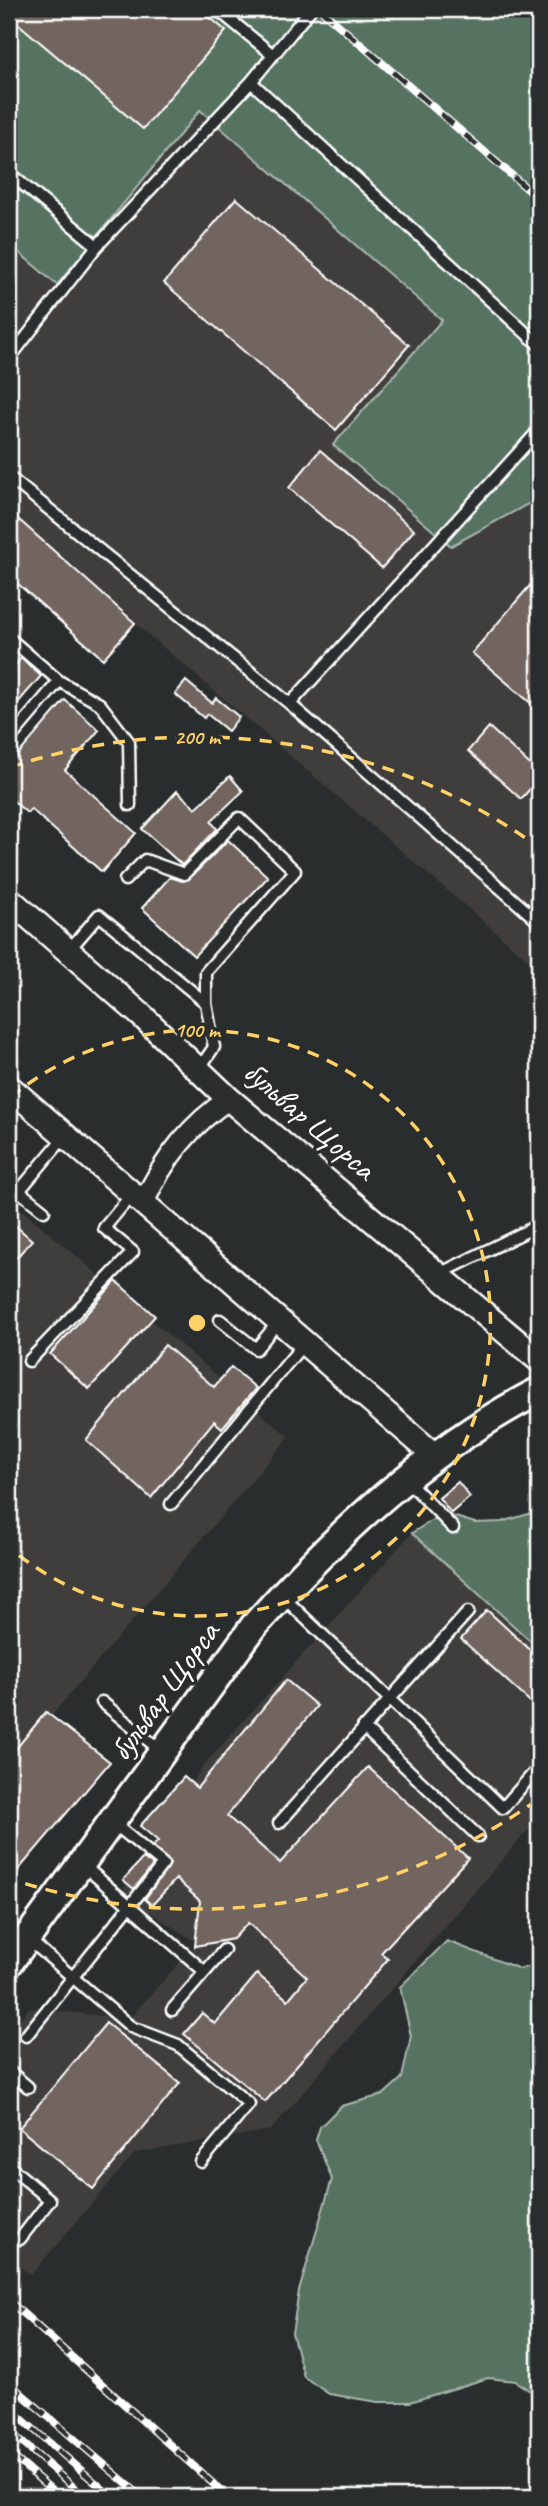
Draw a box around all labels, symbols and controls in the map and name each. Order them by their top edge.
text: 200 m [174,724,222,750]
text: 100 m [174,1017,222,1043]
street label: бульвар Щорса [235,1051,387,1191]
centre of rings [185,1311,209,1335]
street label: бульвар Щорса [99,1611,230,1769]

